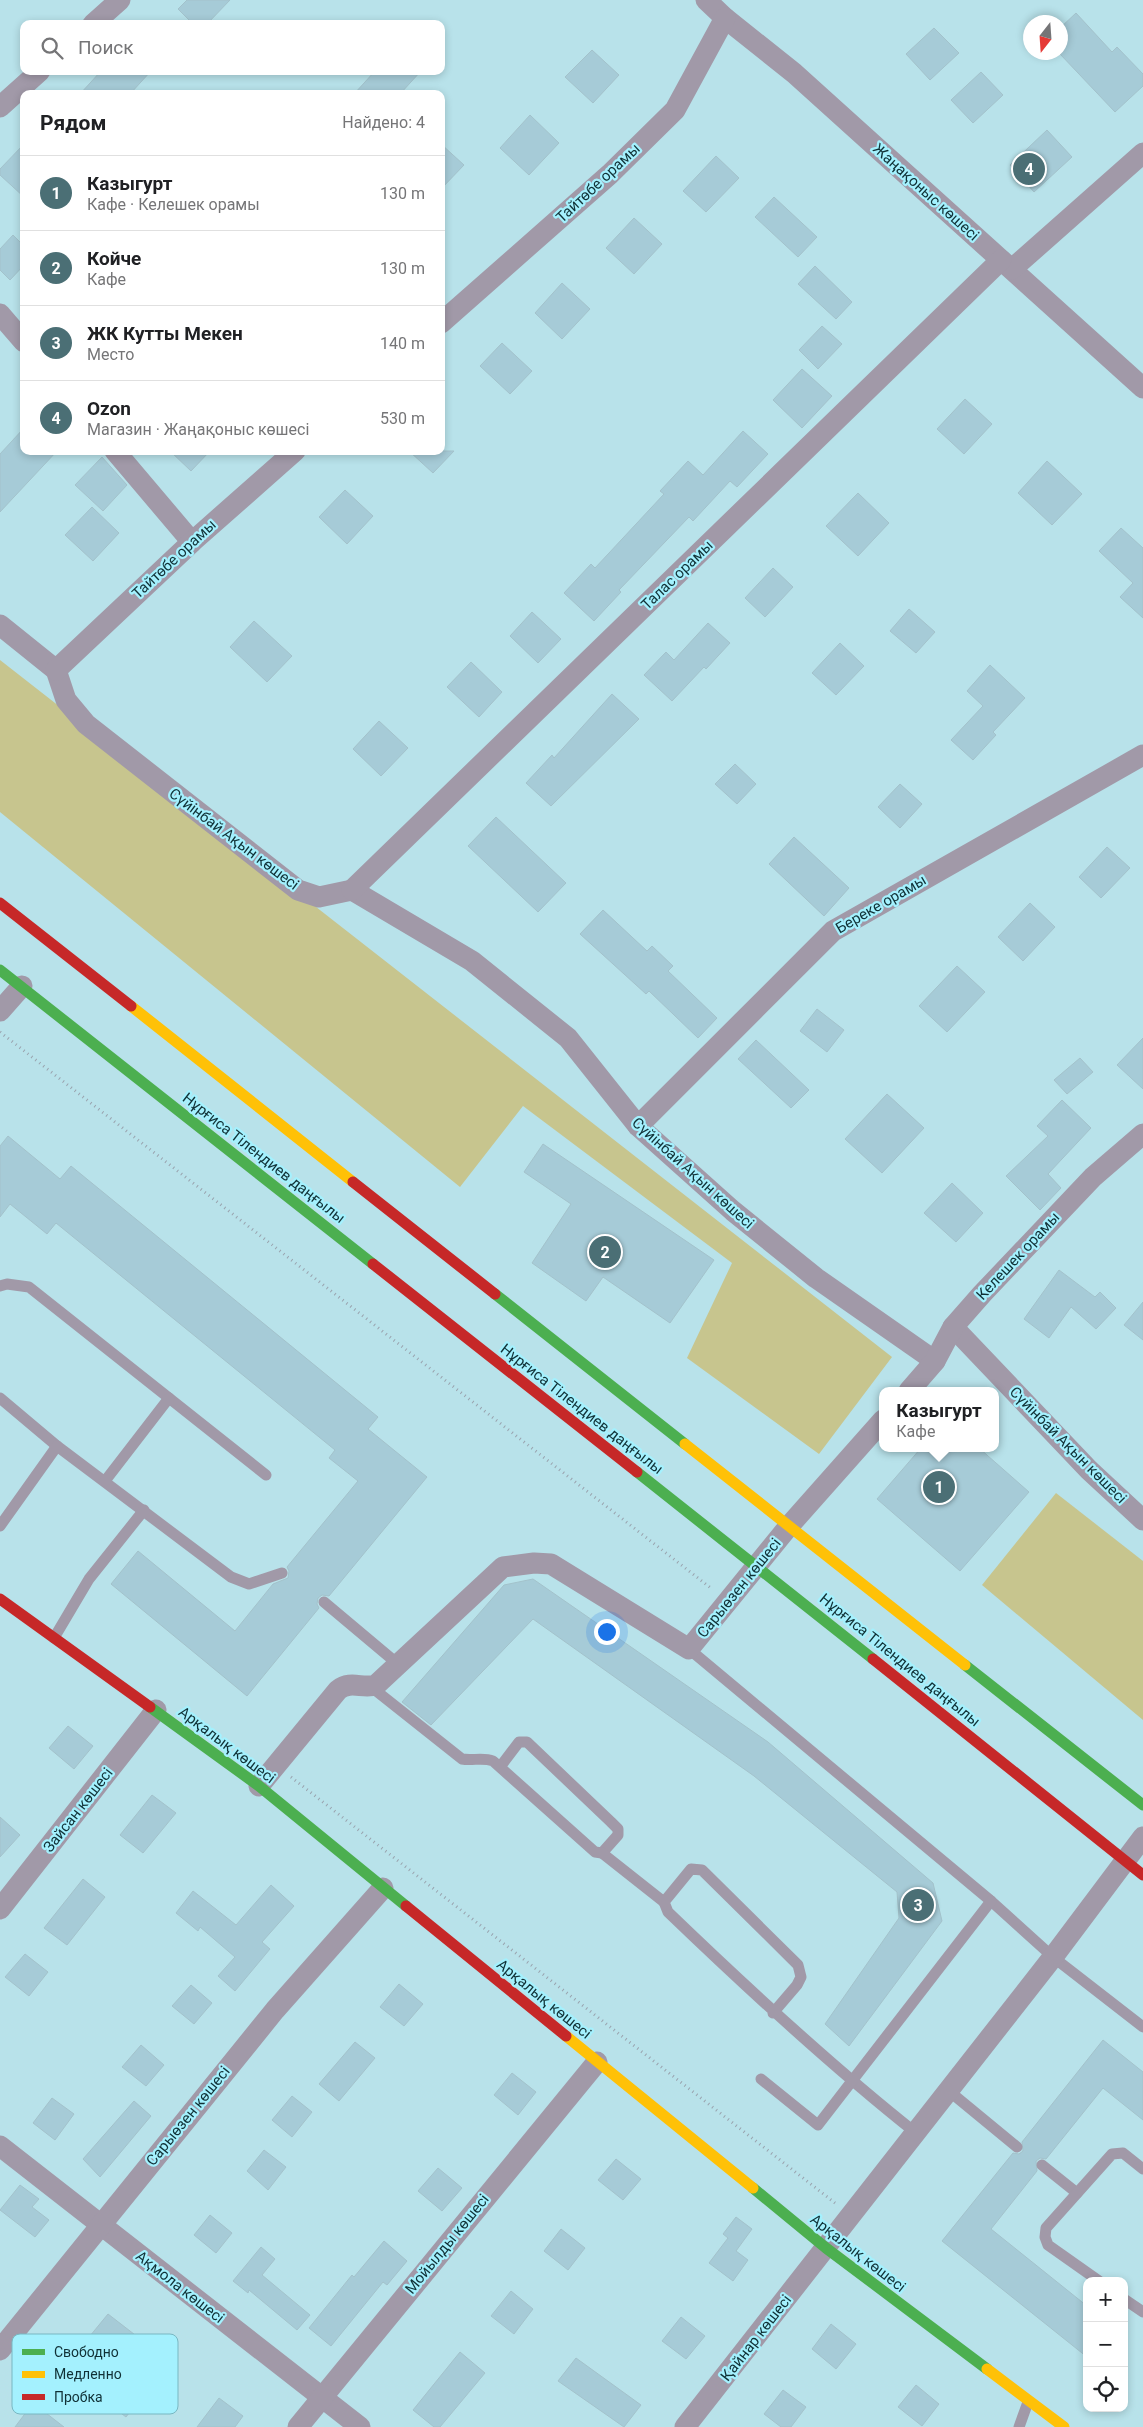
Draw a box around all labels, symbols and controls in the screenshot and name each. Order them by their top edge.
north arrow [1023,15,1068,60]
search box [20,20,445,75]
icon: search [38,34,66,62]
text: Поиск [78,36,134,59]
text: Рядом [40,111,106,135]
text: Найдено: 4 [342,113,425,132]
street label: Тайтөбе орамы [552,140,644,226]
street label: Жаңақоныс көшесі [869,140,983,244]
pin: 4 [1013,150,1045,188]
text: Казыгурт [87,172,172,195]
text: 1 [51,184,61,203]
text: 130 m [380,184,425,203]
text: Кафе · Келешек орамы [87,195,260,214]
text: Койче [87,247,141,270]
text: 2 [51,259,61,278]
text: 130 m [380,259,425,278]
text: Кафе [87,270,126,289]
text: ЖК Кутты Мекен [87,322,243,345]
text: 3 [51,334,61,353]
text: 140 m [380,334,425,353]
text: Место [87,345,134,364]
text: Ozon [87,397,131,420]
text: 4 [51,409,61,428]
text: 530 m [380,409,425,428]
text: Магазин · Жаңақоныс көшесі [87,420,309,439]
street label: Тайтөбе орамы [128,516,220,602]
street label: Талас орамы [637,536,717,614]
street label: Сүйінбай Ақын көшесі [166,784,302,894]
street label: Береке орамы [833,871,929,937]
street label: Нұрғиса Тілендиев даңғылы [179,1089,349,1227]
street label: Сүйінбай Ақын көшесі [628,1114,758,1232]
street label: Келешек орамы [973,1208,1063,1304]
pin: 2 [589,1233,621,1271]
street label: Нұрғиса Тілендиев даңғылы [497,1340,667,1478]
street label: Сүйінбай Ақын көшесі [1006,1383,1130,1507]
popup [879,1387,999,1452]
text: Казыгурт [896,1399,982,1422]
text: Кафе [896,1422,935,1441]
pin: 1 [923,1468,955,1506]
street label: Сарыөзен көшесі [693,1535,785,1641]
street label: Нұрғиса Тілендиев даңғылы [816,1590,984,1730]
your location [594,1619,620,1645]
street label: Арқалық көшесі [175,1703,279,1787]
street label: Зайсан көшесі [39,1764,117,1856]
pin: 3 [902,1886,934,1924]
street label: Арқалық көшесі [493,1955,595,2043]
street label: Сарыөзен көшесі [142,2063,234,2169]
street label: Мойылды көшесі [401,2190,493,2298]
street label: Арқалық көшесі [807,2210,909,2296]
street label: Ақмола көшесі [132,2247,228,2327]
map controls [1083,2277,1128,2412]
button: + [1083,2277,1128,2322]
street label: Қайнар көшесі [717,2291,795,2385]
button: − [1083,2322,1128,2367]
legend [12,2334,178,2414]
text: Свободно [54,2344,119,2360]
text: Медленно [54,2366,122,2382]
button: locate [1083,2367,1128,2412]
text: Пробка [54,2389,103,2405]

